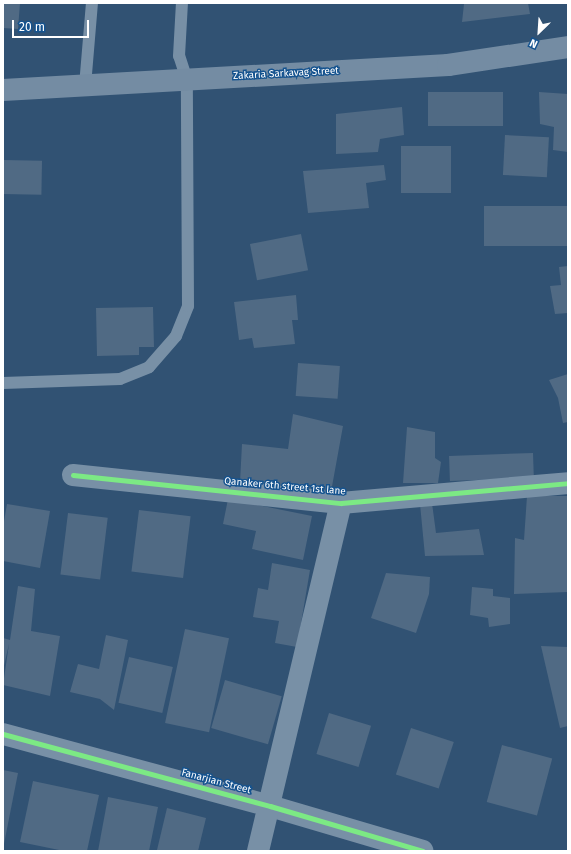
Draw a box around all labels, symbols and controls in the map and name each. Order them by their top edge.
scale bar [14,12,91,38]
north arrow [519,12,559,52]
text: 20 m [19,20,45,34]
text: N [528,36,540,51]
street label: Zakaria Sarkavag Street [233,65,339,83]
street label: Qanaker 6th street 1st lane [224,476,346,498]
street label: Fanarjian Street [180,767,252,797]

